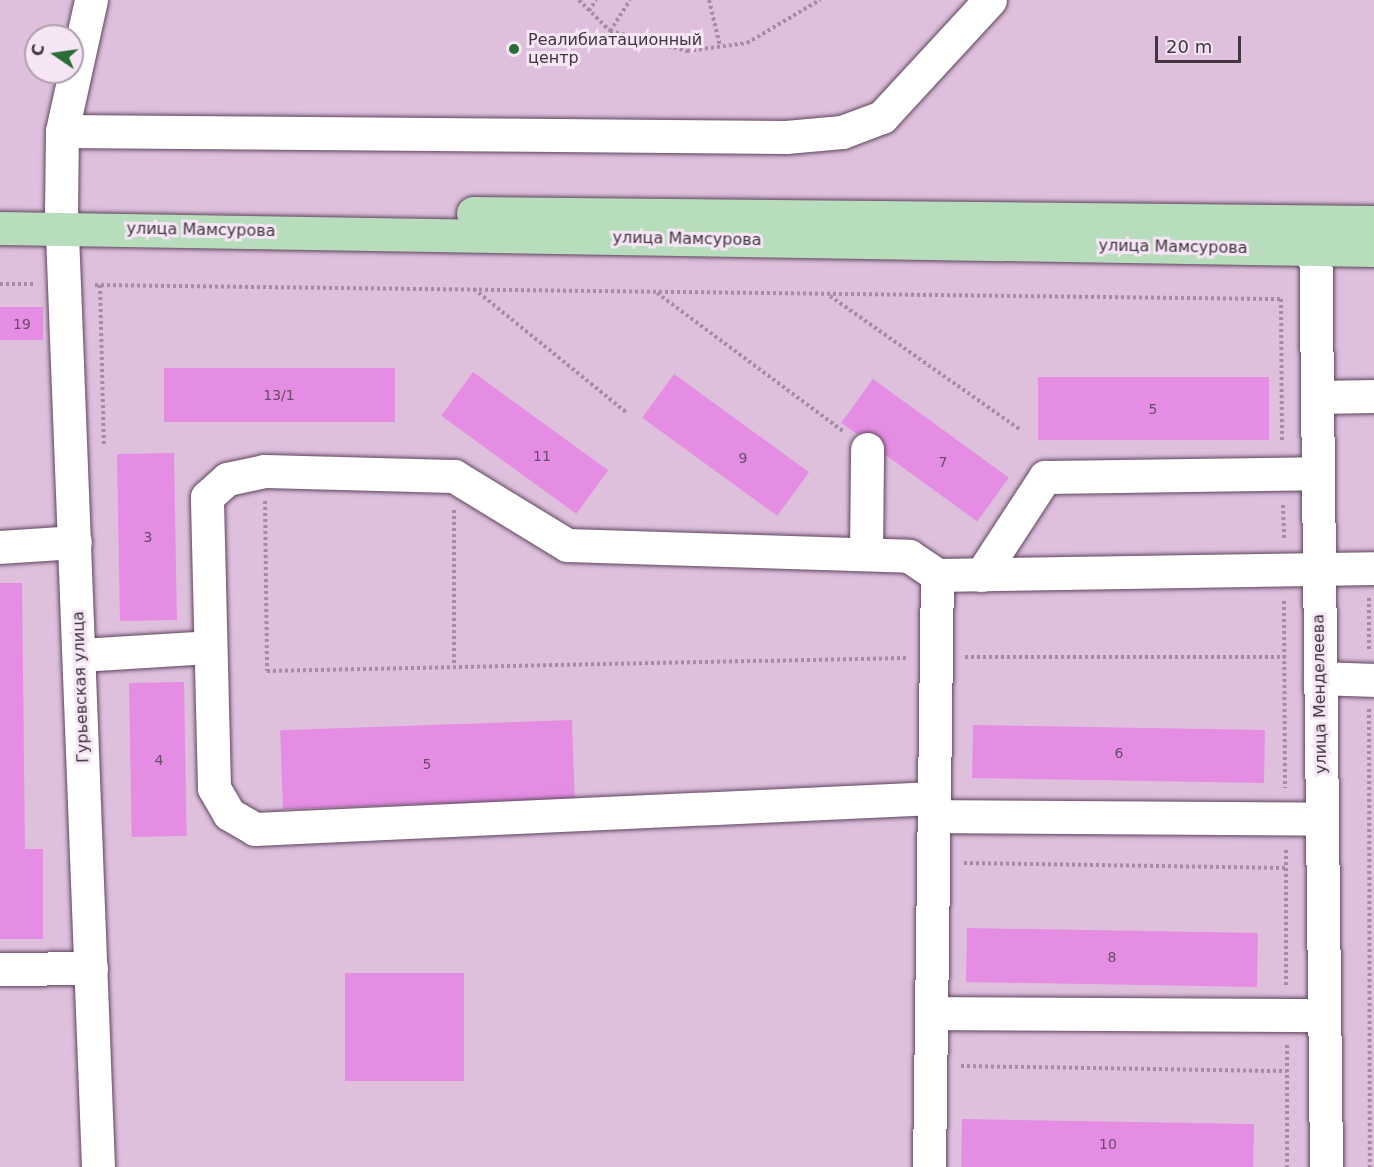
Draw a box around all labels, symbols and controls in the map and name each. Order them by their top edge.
north arrow [24,24,84,84]
scale bar [1158,24,1244,62]
place label: Реалибиатационный центр [528,30,702,68]
text: 20 m [1166,36,1212,57]
marker: Реалибиатационный центр [505,40,523,58]
text: С [27,42,49,58]
street label: улица Мамсурова [126,219,276,241]
street label: улица Мамсурова [612,228,762,250]
street label: улица Мамсурова [1098,236,1248,258]
house number: 19 [13,316,31,332]
house number: 13/1 [263,387,295,403]
house number: 5 [1149,401,1157,417]
house number: 11 [533,448,551,464]
house number: 9 [739,450,747,466]
house number: 7 [939,454,947,470]
house number: 3 [144,529,152,545]
street label: Гурьевская улица [69,611,93,763]
street label: улица Менделеева [1309,614,1331,774]
house number: 6 [1115,745,1123,761]
house number: 4 [155,752,163,768]
house number: 5 [423,756,431,772]
house number: 8 [1108,949,1116,965]
house number: 10 [1099,1136,1117,1152]

